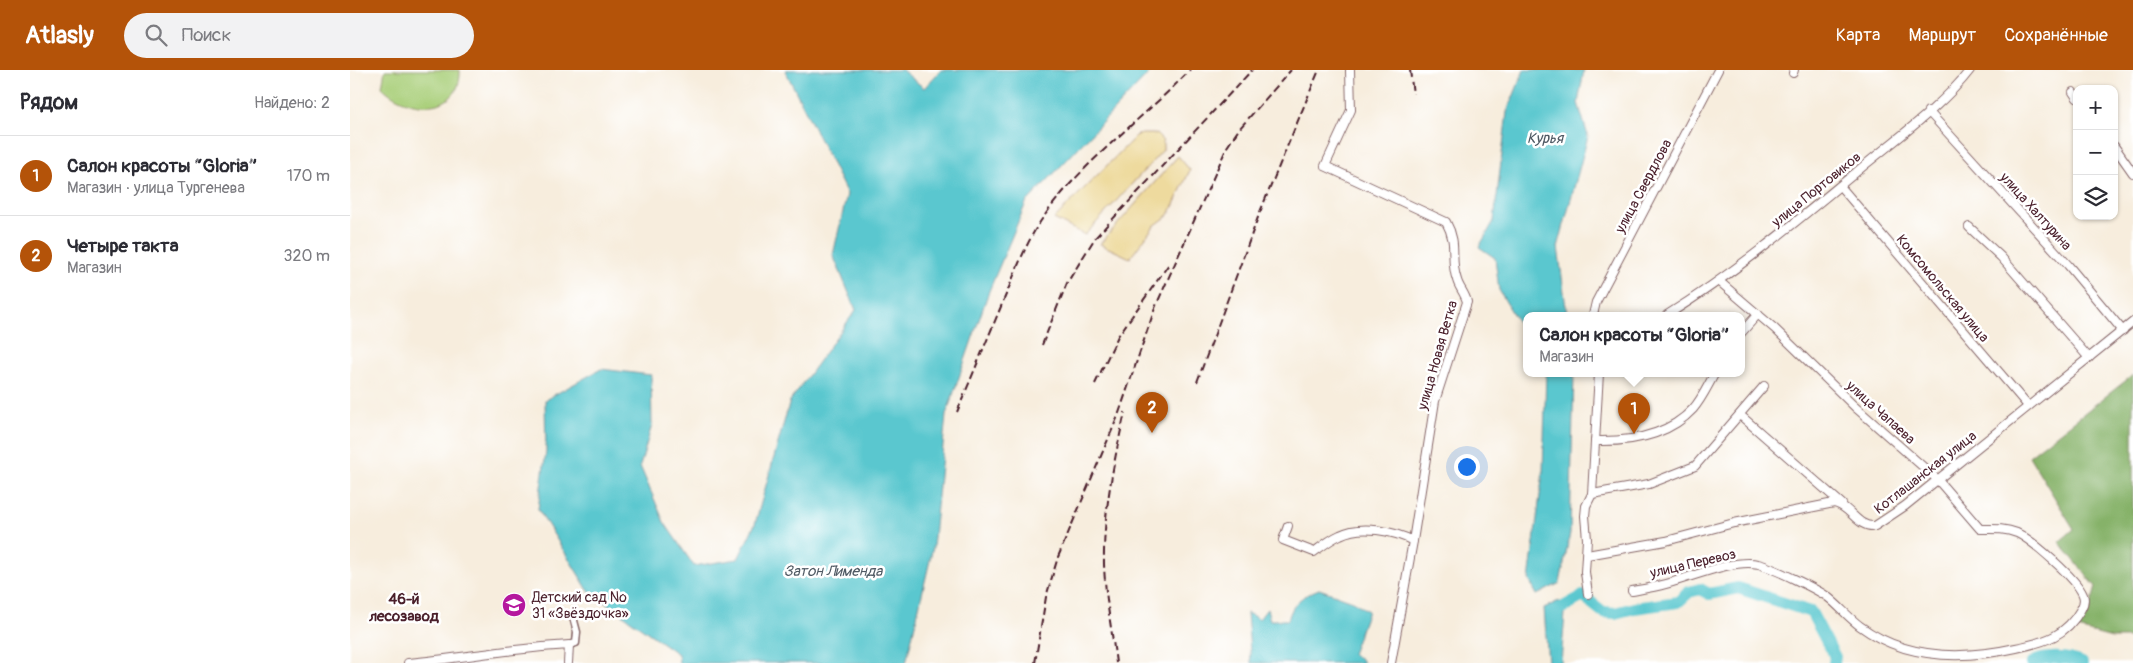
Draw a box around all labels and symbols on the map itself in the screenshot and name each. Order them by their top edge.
water label: Курья [1527,129,1565,148]
street label: улица Свердлова [1611,136,1675,237]
street label: улица Портовиков [1768,148,1864,231]
street label: улица Халтурина [1996,168,2075,254]
street label: Комсомольская улица [1893,231,1993,346]
street label: улица Новая Ветка [1413,299,1461,413]
street label: улица Чапаева [1842,376,1919,448]
pin: 2 [1136,392,1168,433]
pin: 1 [1618,393,1650,434]
street label: Котлашанская улица [1871,427,1980,518]
your location [1454,454,1480,480]
street label: улица Перевоз [1647,545,1738,582]
water label: Затон Лименда [784,562,883,581]
place label: Детский сад № 31 «Звёздочка» [531,589,629,622]
district label: 46-й лесозавод [368,590,440,626]
school or university icon: Детский сад № 31 «Звёздочка» [501,592,527,618]

